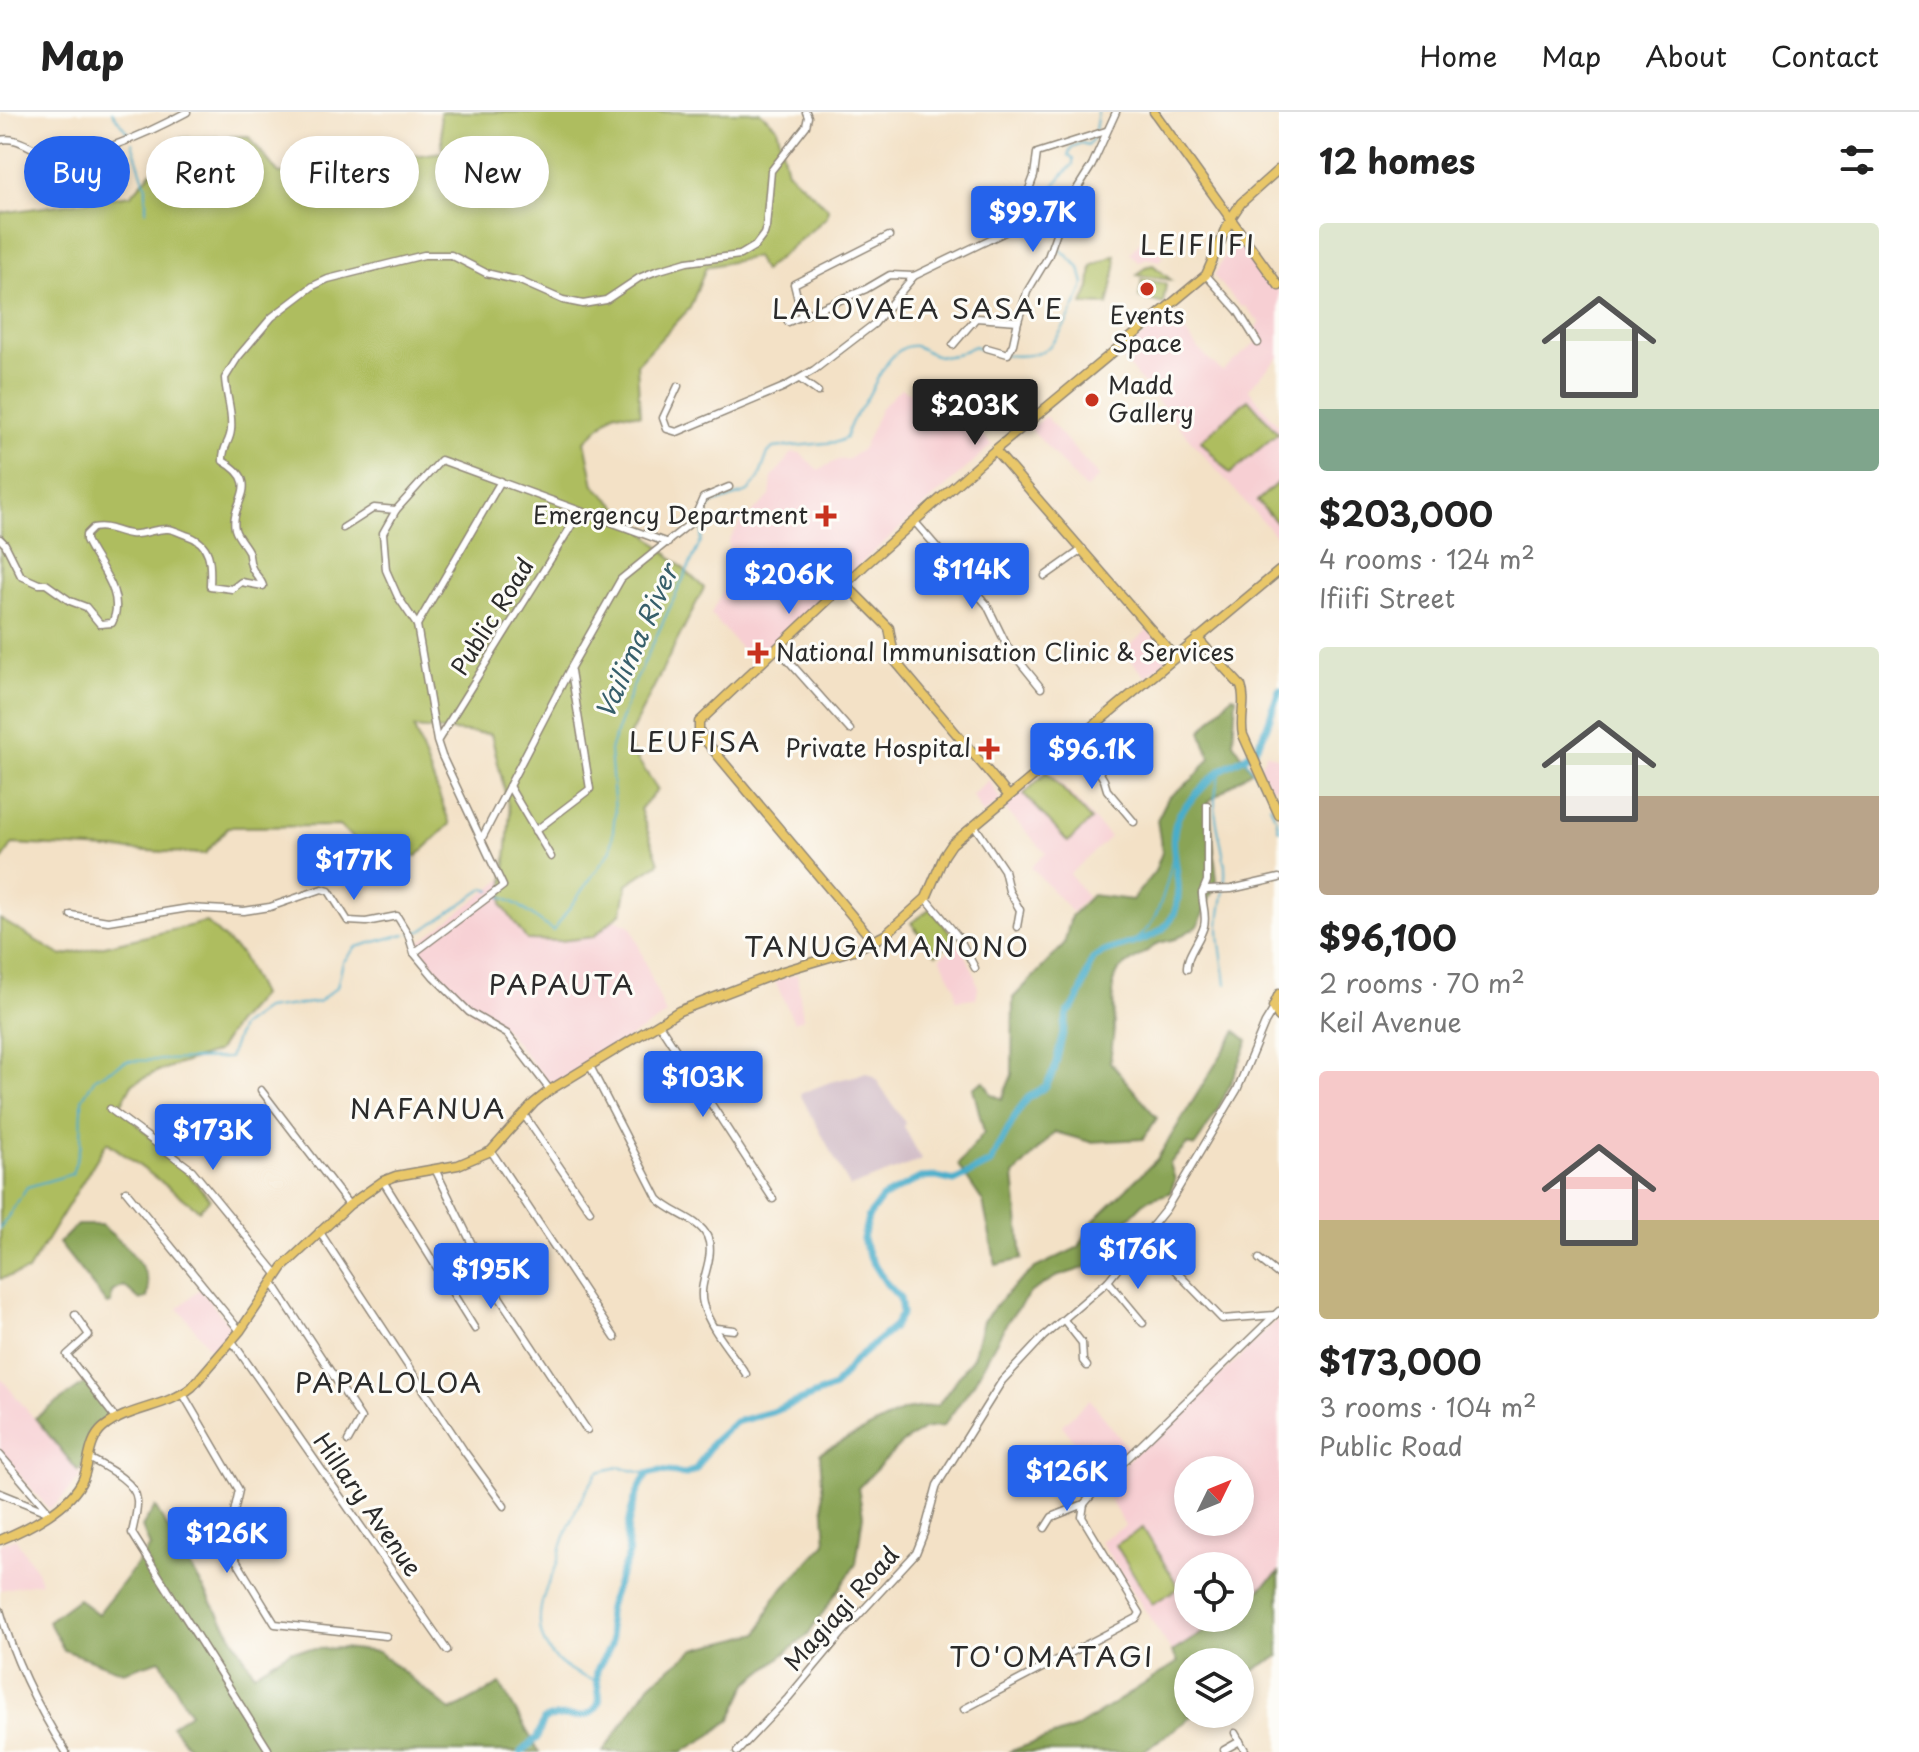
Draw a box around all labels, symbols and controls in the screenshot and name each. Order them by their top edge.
text: Map [40,27,124,84]
text: Home [1419,34,1497,77]
text: Map [1541,34,1601,77]
text: About [1645,34,1727,77]
text: Contact [1771,34,1879,77]
text: 12 homes [1319,134,1475,186]
chip: Buy [24,136,130,208]
chip: Rent [146,136,264,208]
chip: Filters [280,136,419,208]
chip: New [435,136,549,208]
icon: filters [1835,138,1879,182]
pin: $99.7K [968,186,1098,254]
text: $99.7K [989,192,1077,231]
district label: LEIFIIFI [1140,222,1256,265]
icon: home [1527,275,1671,419]
marker: Events Space [1138,280,1156,298]
district label: LALOVAEA SASA'E [772,286,1064,329]
place label: Events Space [1110,296,1184,360]
place label: Madd Gallery [1108,366,1194,430]
pin: $203K [919,379,1031,447]
text: $203K [931,385,1019,424]
marker: Madd Gallery [1083,391,1101,409]
text: $203,000 [1319,487,1493,539]
place label: Emergency Department [533,496,808,532]
marker: Emergency Department [815,505,837,527]
text: 4 rooms · 124 m² [1319,539,1535,578]
pin: $114K [916,543,1028,611]
pin: $206K [733,548,845,616]
text: $114K [933,549,1011,588]
street label: Public Road [441,550,542,682]
text: $206K [744,554,834,593]
water label: Vailima River [584,555,688,725]
text: Ifiifi Street [1319,578,1455,617]
place label: National Immunisation Clinic & Services [776,633,1234,669]
marker: National Immunisation Clinic & Services [747,642,769,664]
icon: home [1527,699,1671,843]
district label: LEUFISA [629,719,761,762]
pin: $96.1K [1027,723,1157,791]
place label: Private Hospital [785,729,971,765]
text: $96.1K [1048,729,1136,768]
marker: Private Hospital [978,738,1000,760]
pin: $177K [298,834,410,902]
text: $177K [315,840,393,879]
text: $96,100 [1319,911,1457,963]
district label: TANUGAMANONO [744,924,1030,967]
district label: PAPAUTA [489,962,635,1005]
text: 2 rooms · 70 m² [1319,963,1525,1002]
text: Keil Avenue [1319,1002,1462,1041]
pin: $103K [647,1051,759,1119]
text: $103K [662,1057,744,1096]
district label: NAFANUA [350,1086,506,1129]
pin: $173K [157,1104,269,1172]
text: $173K [173,1110,253,1149]
icon: home [1527,1123,1671,1267]
pin: $176K [1082,1223,1194,1291]
text: $176K [1099,1229,1177,1268]
pin: $195K [435,1243,547,1311]
text: $195K [452,1249,530,1288]
text: $173,000 [1319,1335,1482,1387]
district label: PAPALOLOA [295,1360,483,1403]
text: 3 rooms · 104 m² [1319,1387,1537,1426]
street label: Hillary Avenue [306,1425,432,1583]
text: Public Road [1319,1426,1463,1465]
pin: $126K [1011,1445,1123,1513]
text: $126K [1026,1451,1108,1490]
north arrow [1174,1456,1254,1536]
map controls [1174,1456,1254,1728]
pin: $126K [171,1507,283,1575]
text: $126K [186,1513,268,1552]
street label: Magiagi Road [775,1537,906,1678]
button: locate [1174,1552,1254,1632]
district label: TO'OMATAGI [949,1634,1155,1677]
button: layers [1174,1648,1254,1728]

